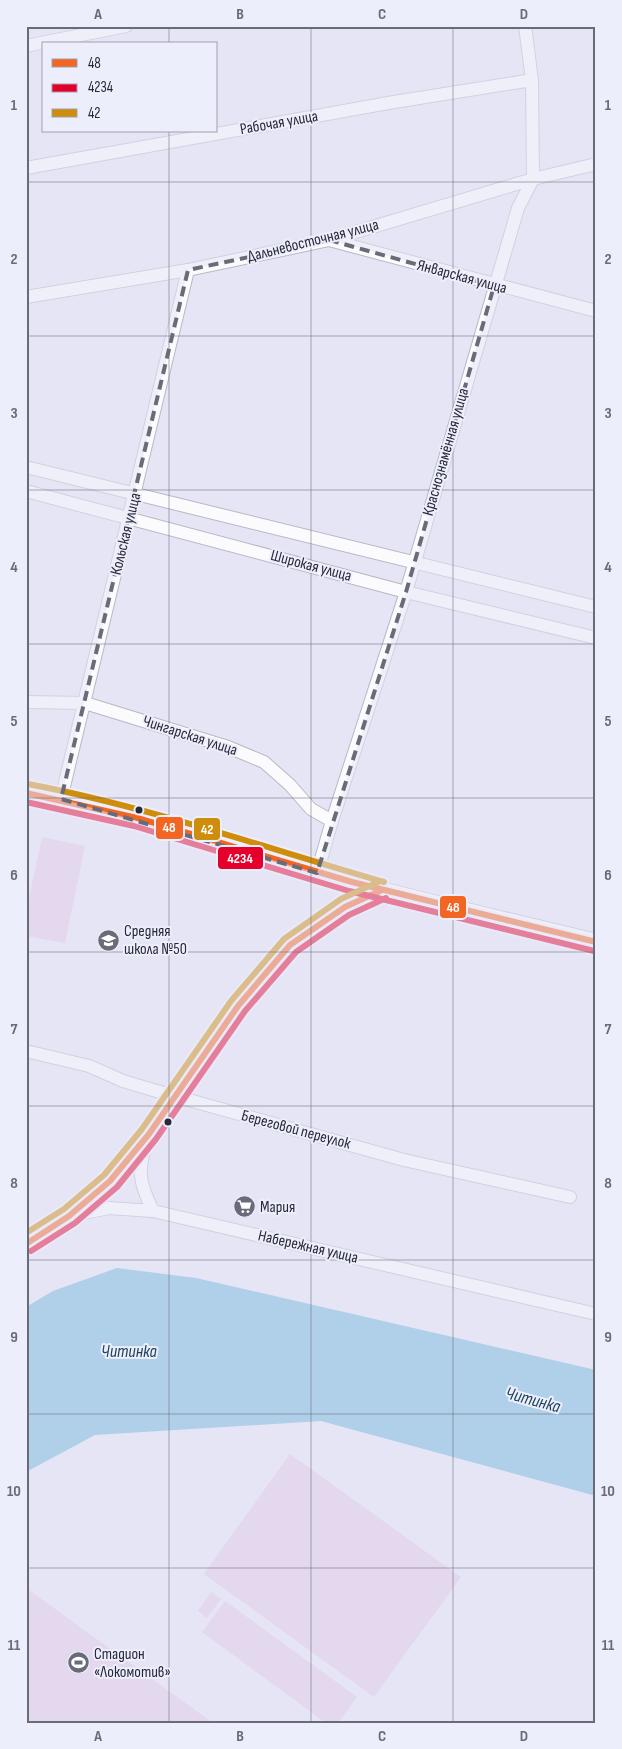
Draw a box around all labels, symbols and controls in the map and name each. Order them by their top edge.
text: A [93,5,102,24]
text: B [236,5,244,24]
text: C [378,5,386,24]
text: D [520,5,528,24]
legend [42,42,218,132]
text: 48 [88,54,101,73]
text: 4234 [88,78,113,97]
text: 1 [11,96,18,115]
text: 1 [605,96,612,115]
text: 42 [88,104,101,123]
street label: Рабочая улица [239,107,319,139]
street label: Дальневосточная улица [245,216,381,266]
text: 2 [10,250,18,269]
text: 2 [604,250,612,269]
street label: Январская улица [415,256,509,298]
street label: Краснознамённая улица [419,386,473,518]
text: 3 [10,404,18,423]
text: 3 [604,404,612,423]
street label: Кольская улица [107,491,145,577]
street label: Широкая улица [268,546,354,586]
text: 4 [10,558,18,577]
text: 4 [604,558,612,577]
text: 5 [10,712,18,731]
street label: Чингарская улица [140,712,240,760]
text: 5 [604,712,612,731]
unlabelled marker [134,805,144,815]
line badge: 48 [155,816,184,840]
line badge: 42 [193,817,221,841]
text: 48 [162,819,176,836]
text: 42 [201,821,213,838]
line badge: 4234 [217,846,264,870]
text: 4234 [227,850,253,867]
text: 6 [10,866,18,885]
text: 6 [604,866,612,885]
line badge: 48 [439,895,467,919]
text: 48 [446,899,460,916]
place label: Средняя школа №50 [124,922,187,959]
school or university icon: Средняя школа №50 [96,928,120,952]
text: 7 [11,1020,18,1039]
text: 7 [605,1020,612,1039]
street label: Береговой переулок [239,1106,354,1154]
unlabelled marker [163,1117,173,1127]
text: 8 [10,1174,18,1193]
text: 8 [604,1174,612,1193]
supermarket icon: Мария [232,1195,256,1219]
place label: Мария [260,1198,295,1217]
street label: Набережная улица [256,1226,360,1268]
text: 9 [10,1328,18,1347]
text: 9 [604,1328,612,1347]
water label: Читинка [101,1341,158,1362]
water label: Читинка [503,1383,563,1418]
text: 10 [7,1482,21,1501]
text: 10 [601,1482,615,1501]
text: 11 [8,1636,21,1655]
text: 11 [602,1636,615,1655]
place label: Стадион «Локомотив» [94,1645,171,1682]
sports icon: Стадион «Локомотив» [66,1651,90,1675]
text: A [93,1727,102,1746]
text: B [236,1727,244,1746]
text: C [378,1727,386,1746]
text: D [520,1727,528,1746]

